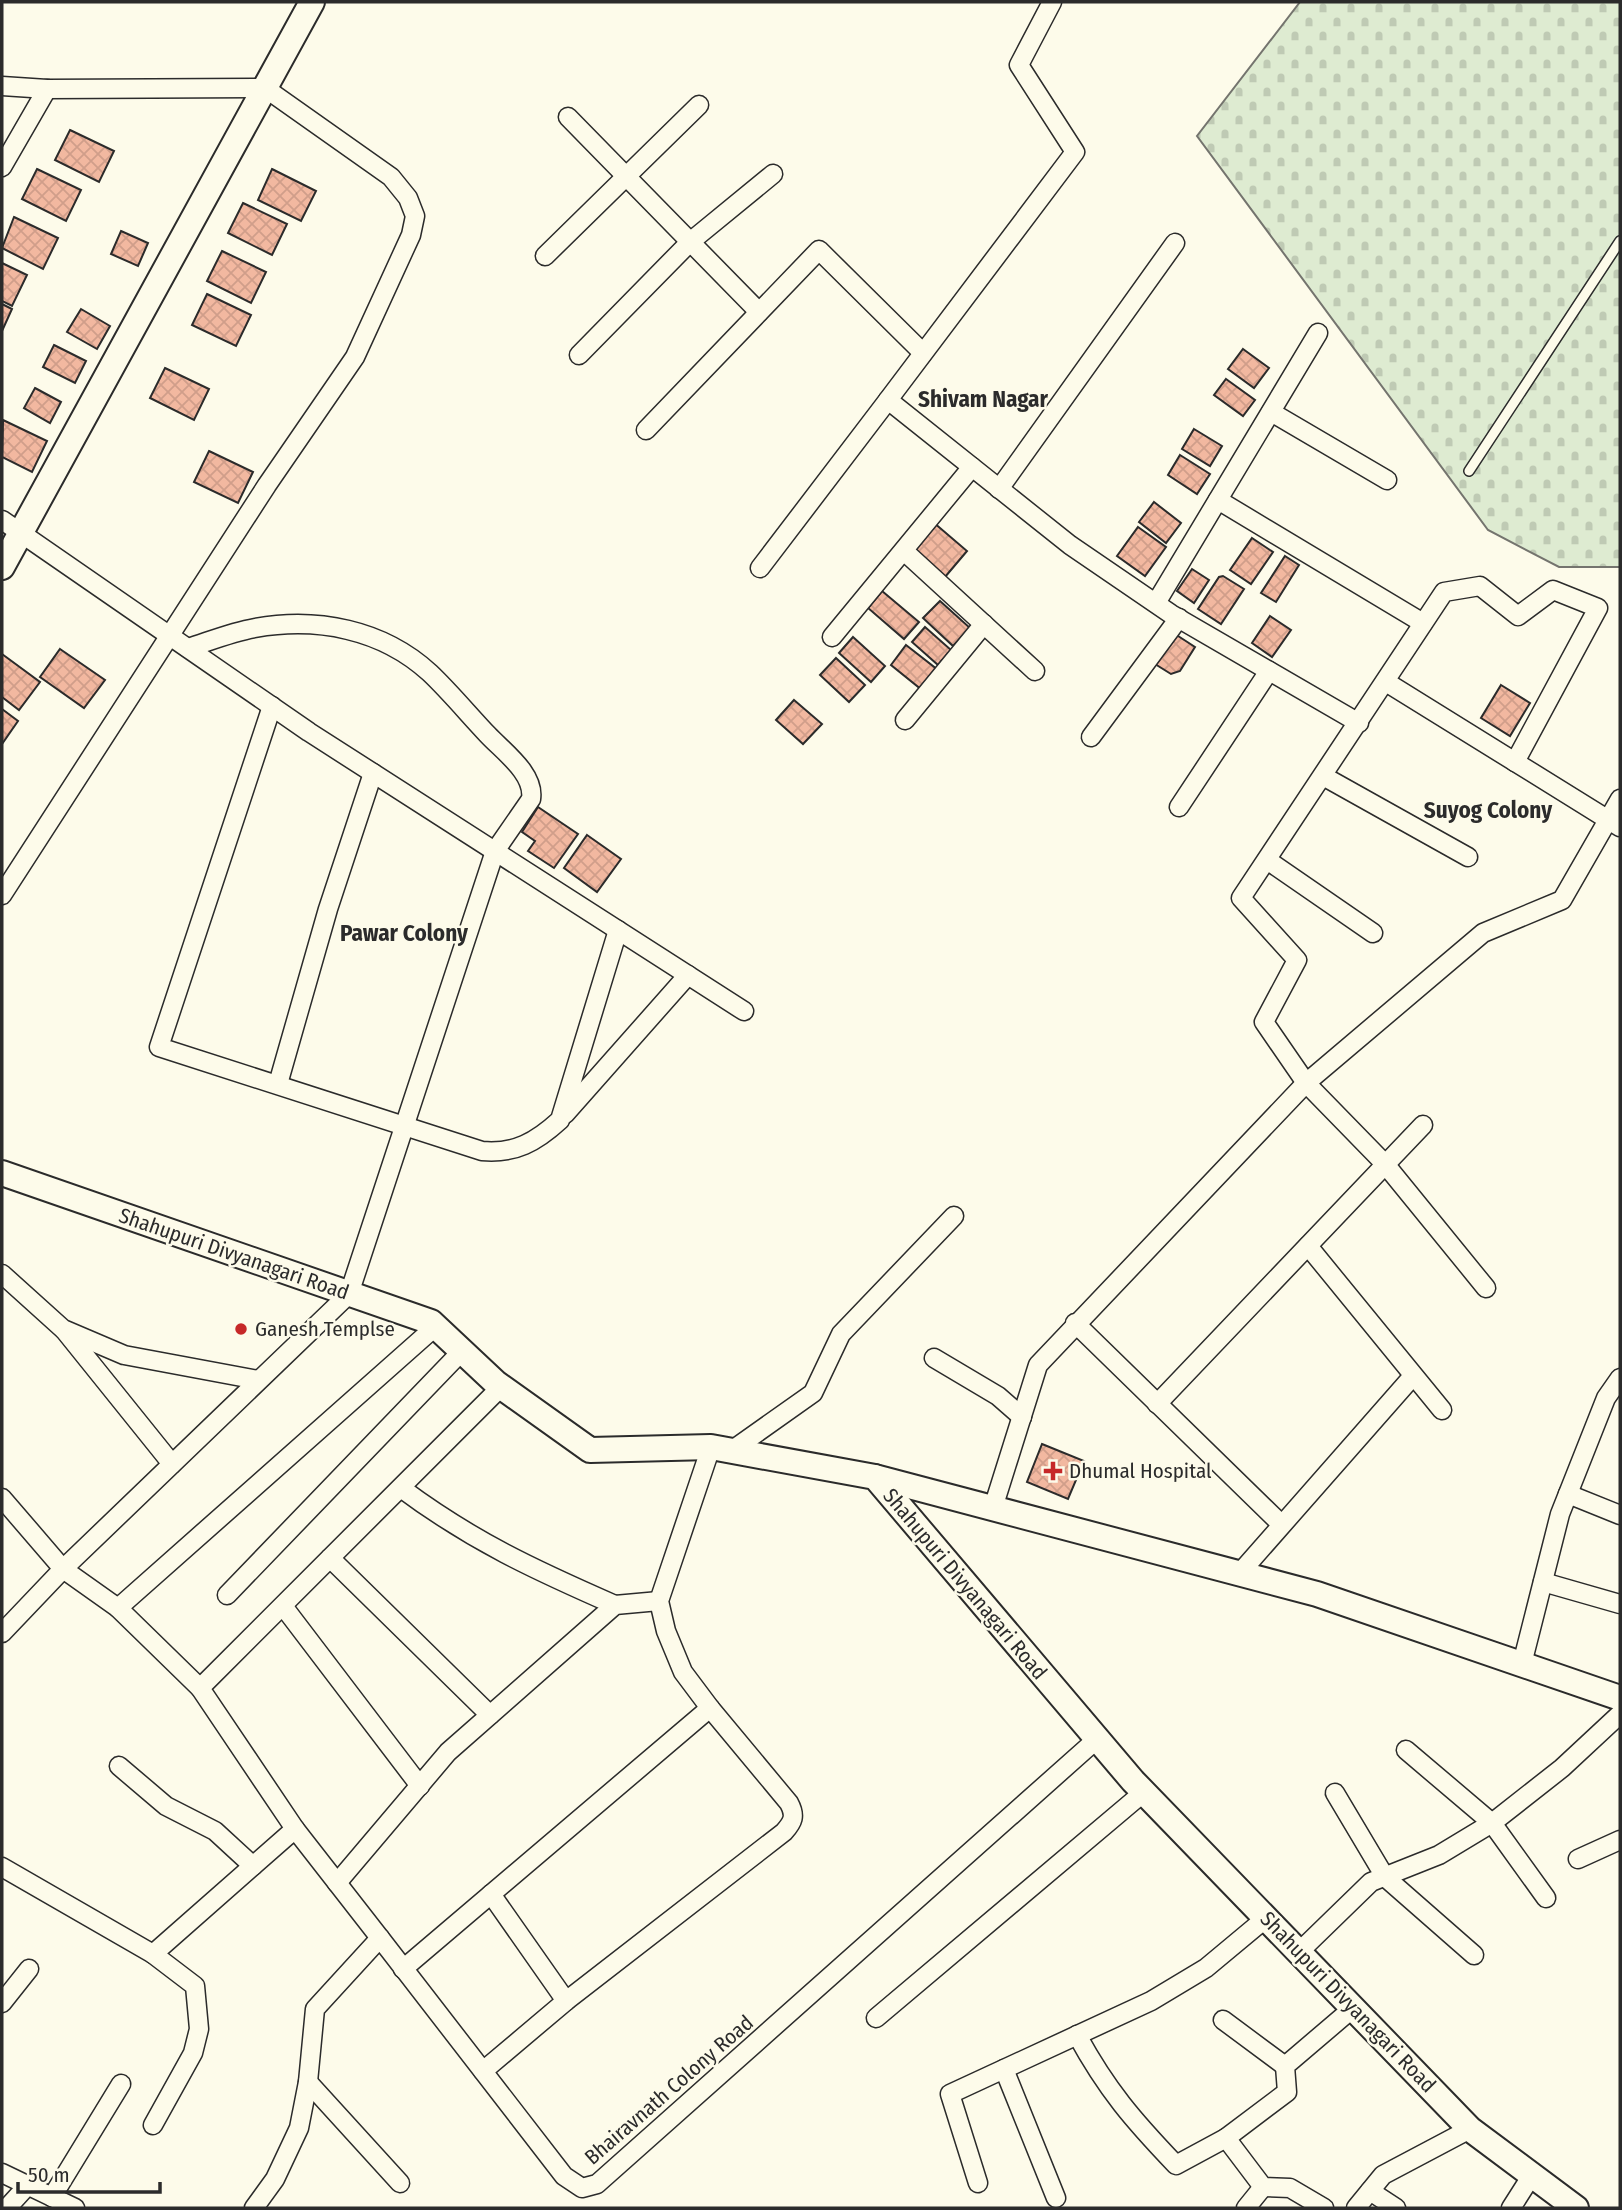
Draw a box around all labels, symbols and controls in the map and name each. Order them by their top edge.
district label: Shivam Nagar [918,385,1048,413]
district label: Suyog Colony [1424,796,1553,824]
district label: Pawar Colony [340,919,469,947]
street label: Shahupuri Divyanagari Road [115,1202,353,1306]
place label: Ganesh Templse [255,1316,395,1342]
marker: Ganesh Templse [233,1321,249,1337]
place label: Dhumal Hospital [1069,1458,1212,1484]
marker: Dhumal Hospital [1043,1461,1063,1481]
street label: Shahupuri Divyanagari Road [877,1483,1053,1685]
street label: Shahupuri Divyanagari Road [1255,1906,1441,2098]
street label: Bhairavnath Colony Road [579,2010,759,2170]
scale bar [18,2150,159,2194]
text: 50 m [28,2162,70,2188]

